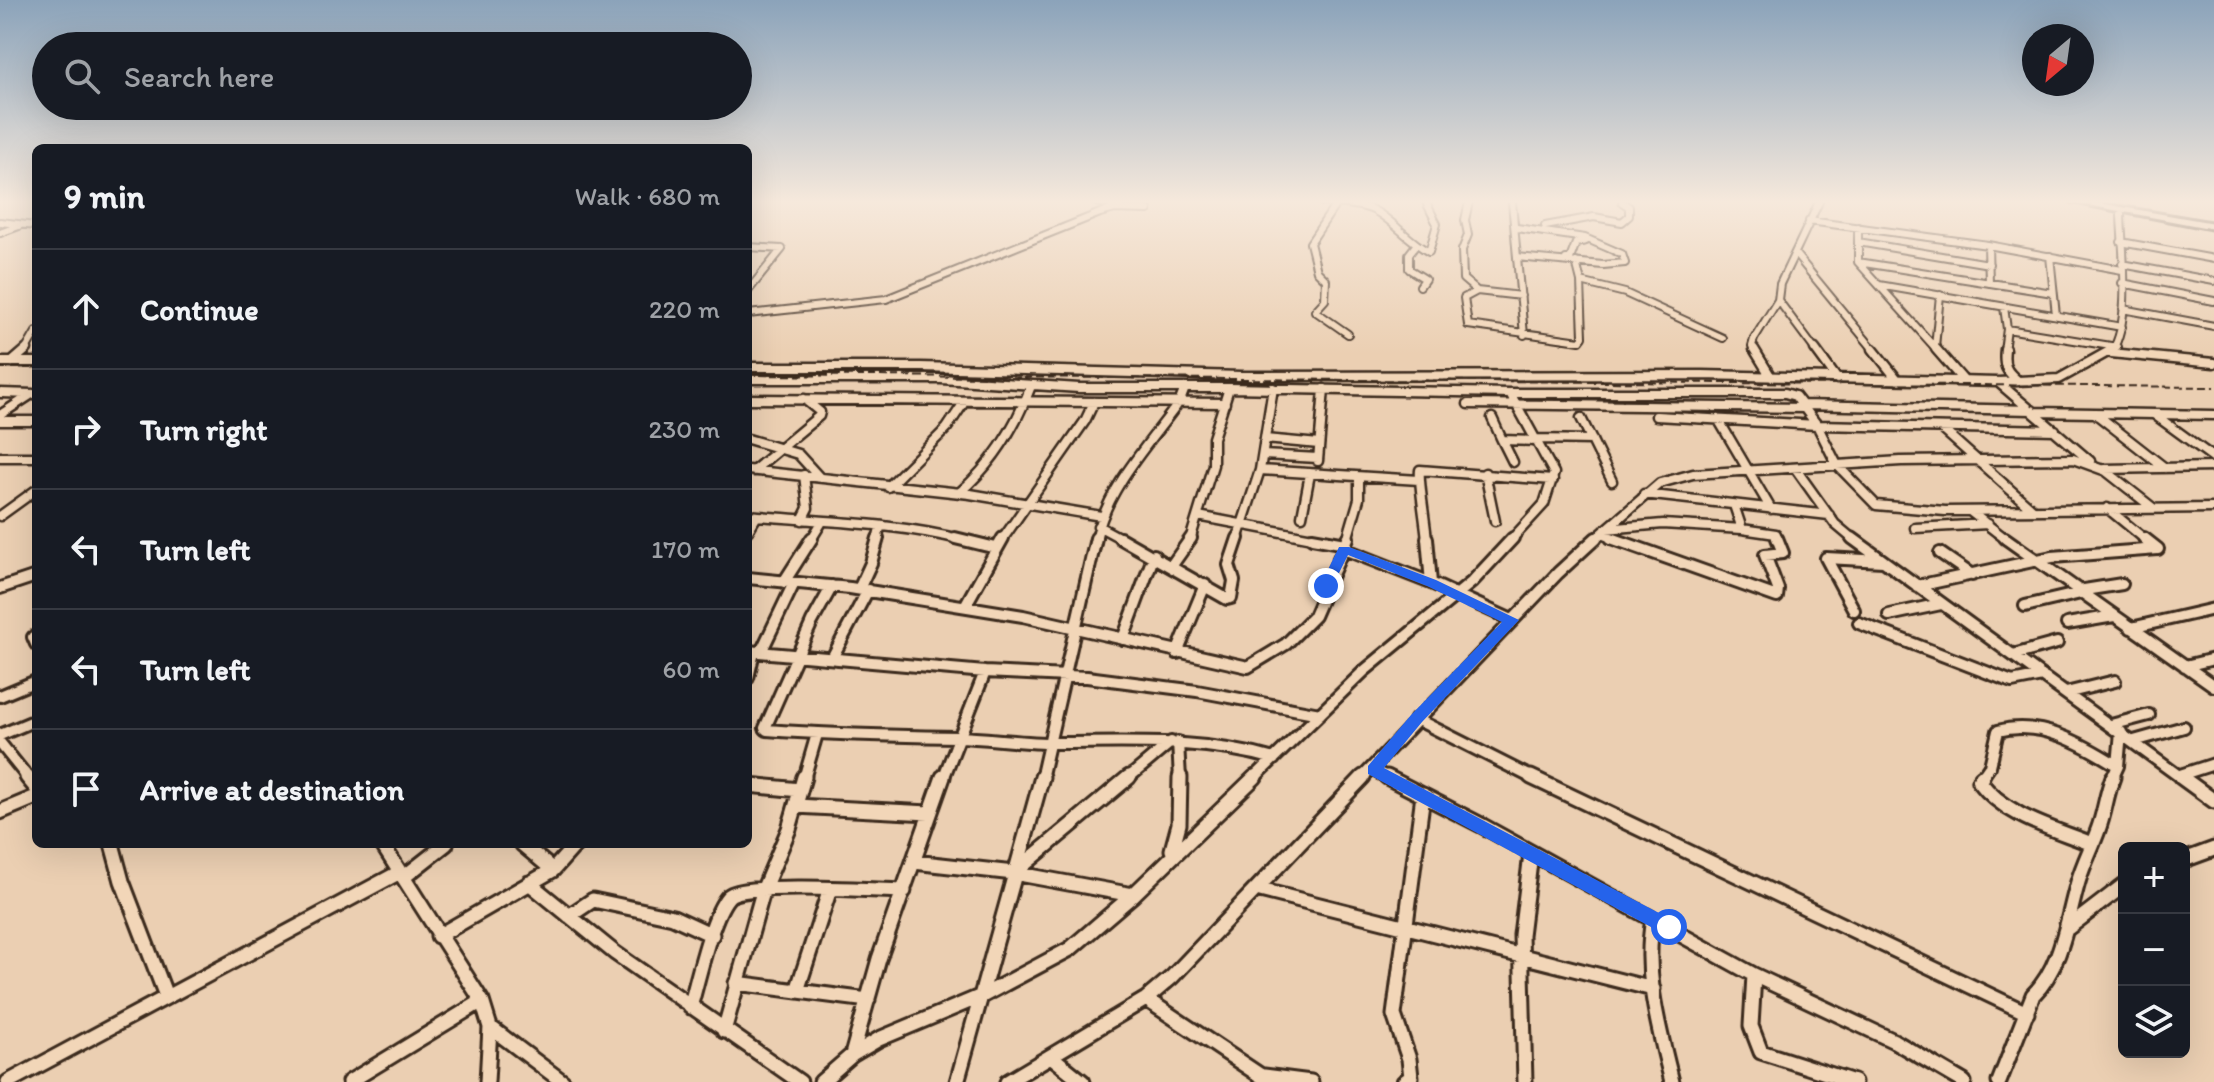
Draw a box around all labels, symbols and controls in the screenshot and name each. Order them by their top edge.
north arrow [2022,24,2094,96]
search box [32,32,752,120]
icon: search [60,54,104,98]
text: Search here [124,58,274,95]
text: 9 min [64,176,145,217]
text: Walk · 680 m [575,180,720,212]
icon: ahead [64,287,108,331]
text: Continue [140,291,259,328]
text: 220 m [649,293,720,325]
icon: right [64,407,108,451]
text: Turn right [140,411,268,448]
text: 230 m [648,413,720,445]
icon: left [64,527,108,571]
text: Turn left [140,531,251,568]
text: 170 m [651,533,720,565]
route end [1308,568,1344,604]
icon: left [64,647,108,691]
text: Turn left [140,651,251,688]
text: 60 m [663,653,720,685]
icon: arrive [64,767,108,811]
text: Arrive at destination [140,771,404,808]
map controls [2118,842,2190,1058]
button: + [2118,842,2190,914]
route start [1651,909,1687,945]
button: − [2118,914,2190,986]
button: layers [2118,986,2190,1058]

